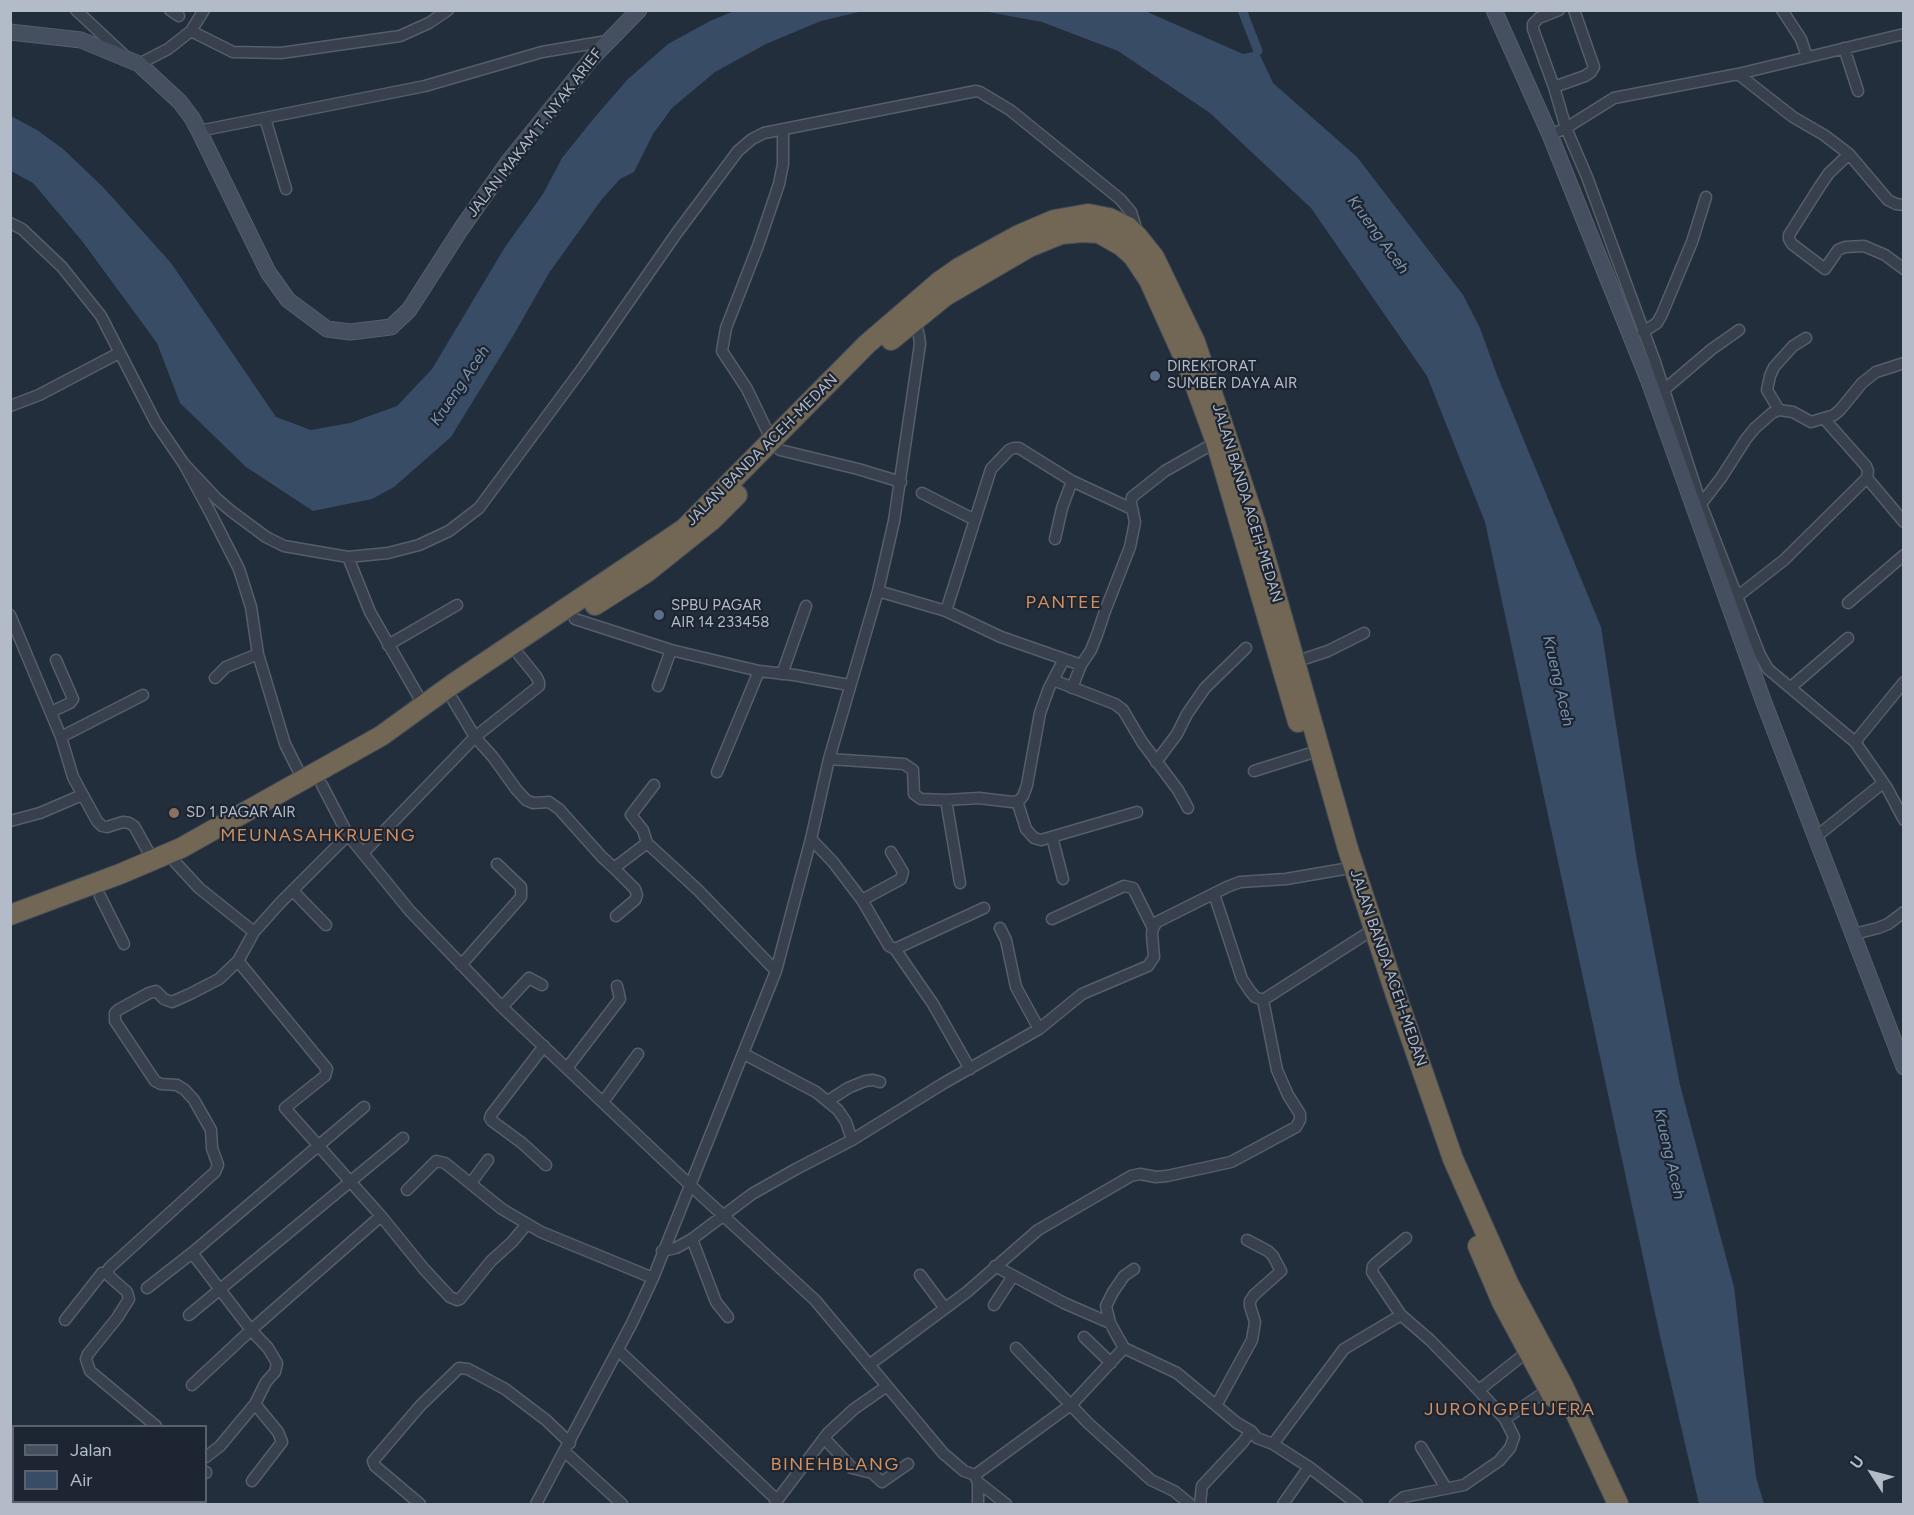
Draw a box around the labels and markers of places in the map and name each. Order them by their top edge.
place label: DIREKTORAT SUMBER DAYA AIR [1167,358,1297,393]
marker: DIREKTORAT SUMBER DAYA AIR [1148,369,1162,383]
place label: SPBU PAGAR AIR 14 233458 [671,597,769,632]
marker: SPBU PAGAR AIR 14 233458 [652,608,666,622]
place label: SD 1 PAGAR AIR [186,804,296,822]
marker: SD 1 PAGAR AIR [167,806,181,820]

